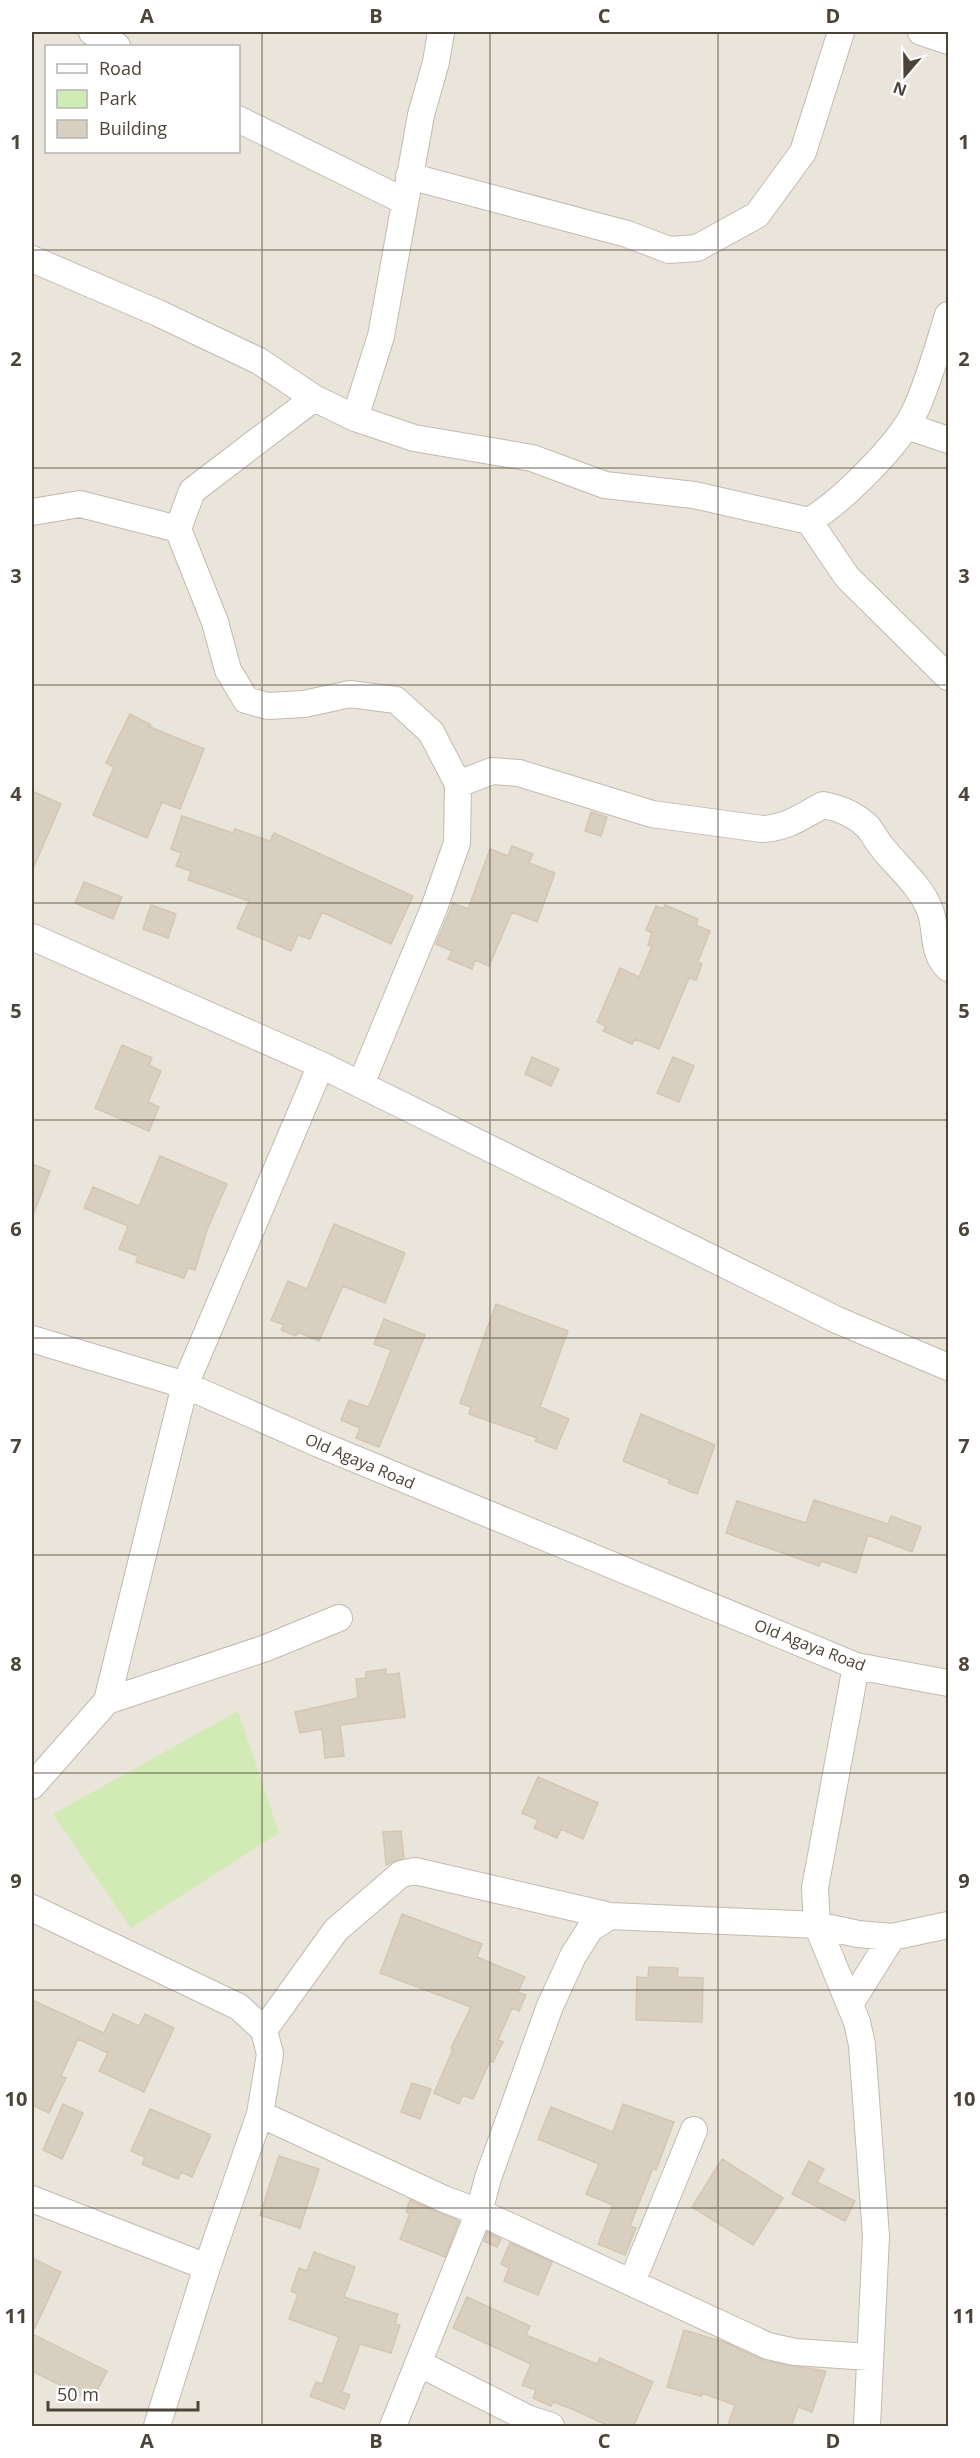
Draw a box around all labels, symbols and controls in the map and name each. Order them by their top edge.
text: A [140,2,154,29]
text: B [369,2,383,29]
text: C [598,2,611,29]
text: D [826,2,840,29]
legend [45,45,240,153]
north arrow [875,45,935,105]
text: Road [99,56,142,80]
text: N [890,77,910,102]
text: Park [99,86,137,110]
text: Building [99,116,167,140]
text: 1 [10,128,22,155]
text: 1 [958,128,970,155]
text: 2 [10,345,22,372]
text: 2 [958,345,970,372]
text: 3 [10,562,22,589]
text: 3 [958,562,970,589]
text: 4 [10,780,22,807]
text: 4 [958,780,970,807]
text: 5 [10,997,22,1024]
text: 5 [958,997,970,1024]
text: 6 [10,1215,22,1242]
text: 6 [958,1215,970,1242]
street label: Old Agaya Road [302,1428,418,1494]
text: 7 [10,1432,22,1459]
text: 7 [958,1432,970,1459]
street label: Old Agaya Road [751,1614,869,1676]
text: 8 [10,1650,22,1677]
text: 8 [958,1650,970,1677]
text: 9 [10,1867,22,1894]
text: 9 [958,1867,970,1894]
text: 10 [5,2085,27,2112]
text: 10 [953,2085,975,2112]
text: 11 [5,2302,27,2329]
text: 11 [953,2302,975,2329]
scale bar [48,2374,198,2412]
text: 50 m [57,2382,99,2406]
text: A [140,2427,154,2454]
text: B [369,2427,383,2454]
text: C [598,2427,611,2454]
text: D [826,2427,840,2454]

